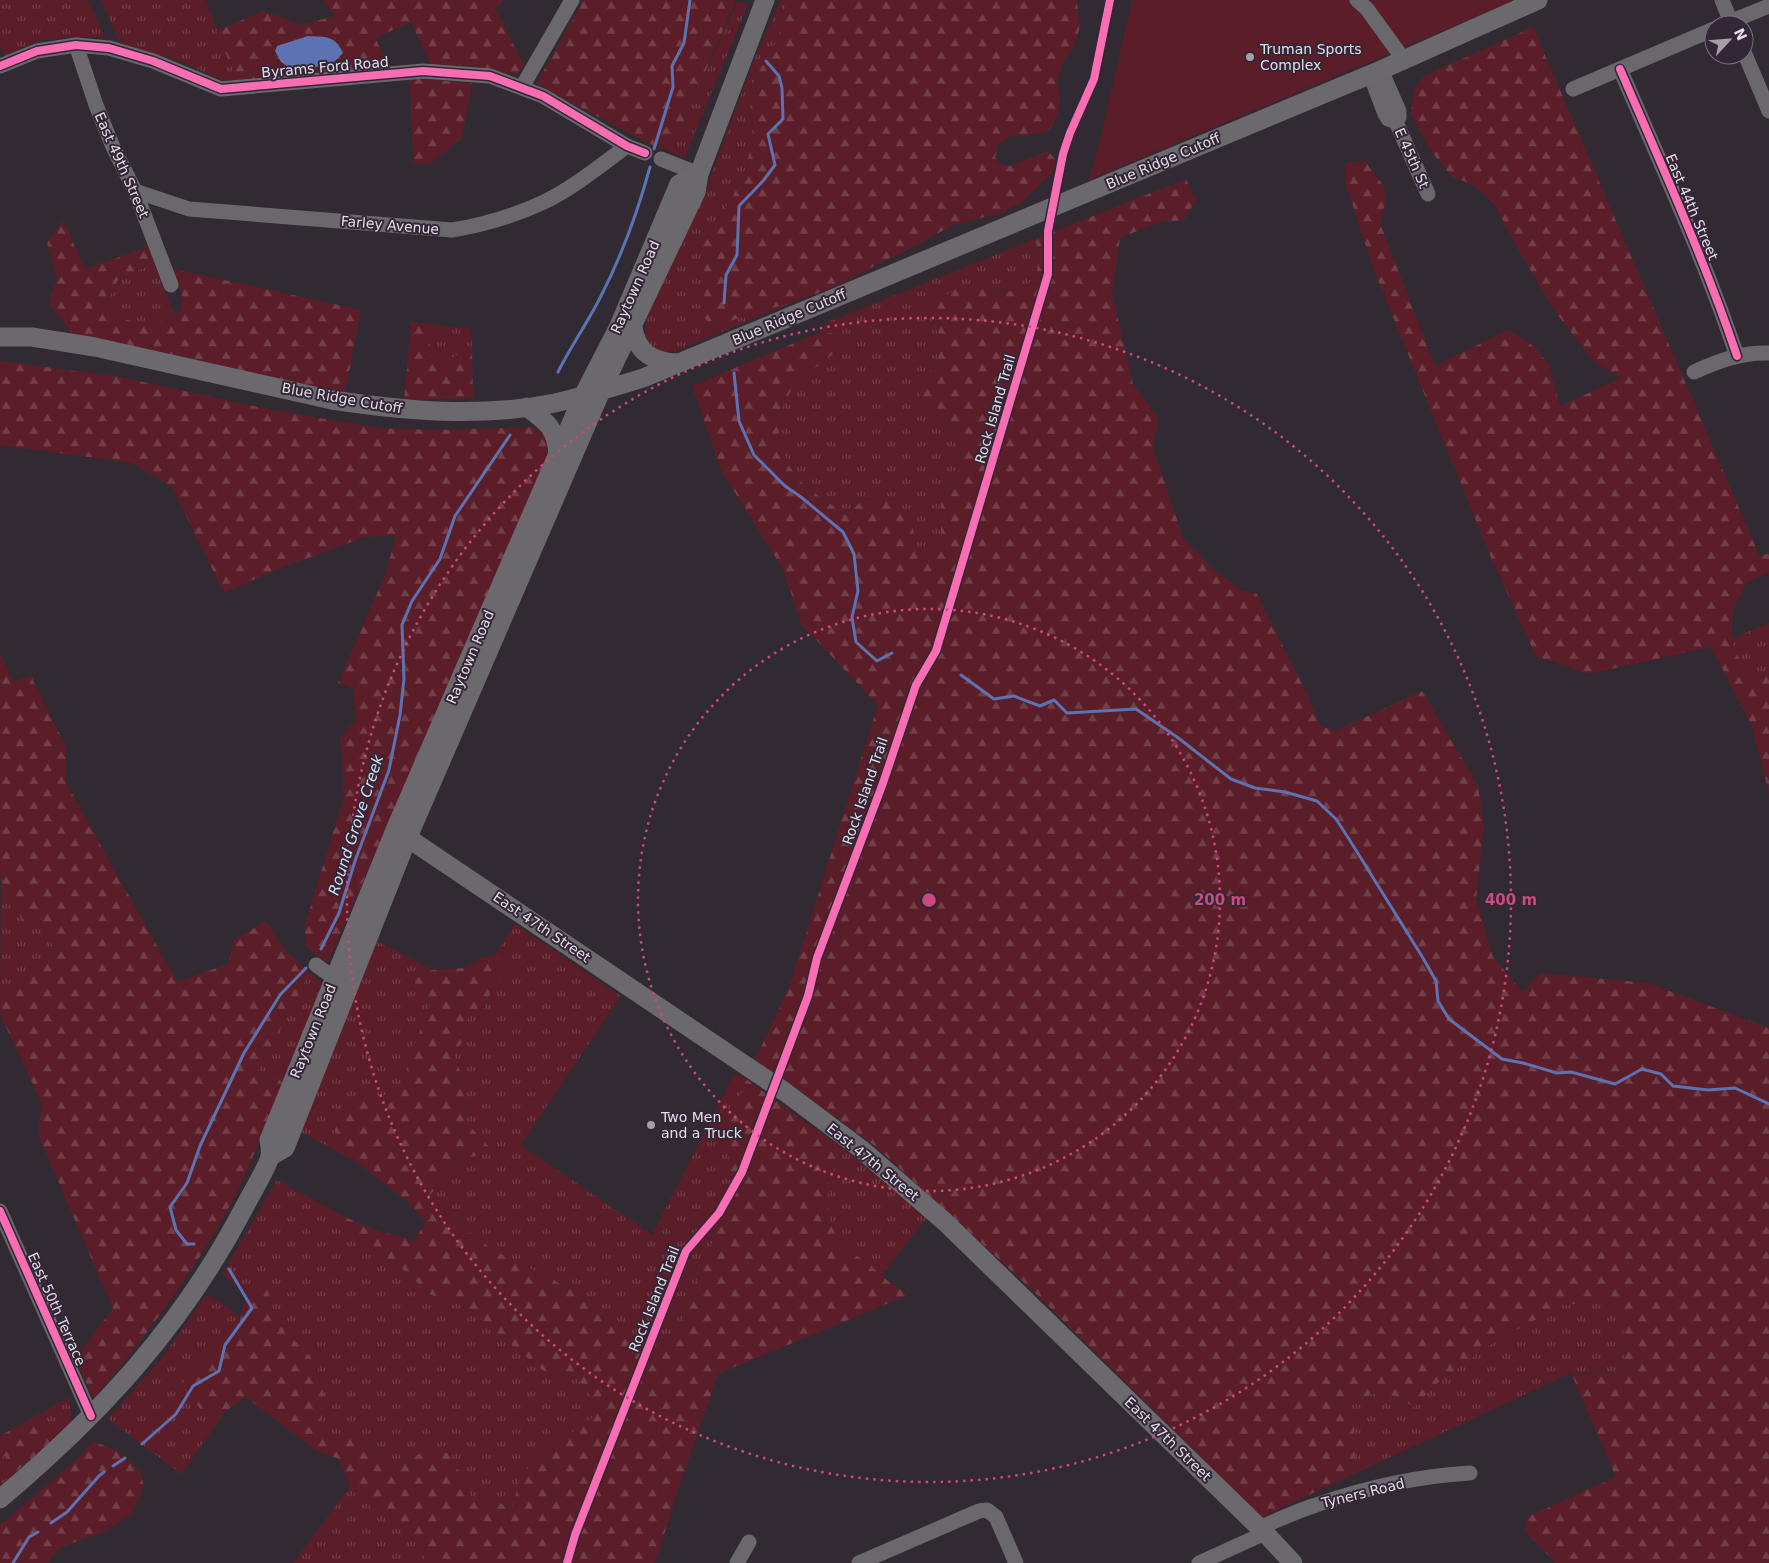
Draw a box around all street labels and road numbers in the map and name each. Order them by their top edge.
street label: Byrams Ford Road [261,53,389,81]
street label: East 49th Street [92,110,153,221]
street label: E 45th St [1392,125,1433,191]
street label: Blue Ridge Cutoff [1104,130,1223,192]
street label: East 44th Street [1662,151,1722,263]
street label: Farley Avenue [340,213,440,237]
street label: Raytown Road [607,238,663,336]
street label: Blue Ridge Cutoff [730,286,849,348]
street label: Rock Island Trail [972,353,1018,465]
street label: Blue Ridge Cutoff [280,380,404,417]
street label: Raytown Road [443,608,497,706]
street label: Rock Island Trail [839,735,891,847]
street label: East 47th Street [490,889,594,966]
street label: Raytown Road [287,982,339,1080]
street label: East 47th Street [824,1120,923,1204]
street label: Rock Island Trail [625,1244,683,1354]
street label: East 50th Terrace [25,1250,89,1368]
street label: East 47th Street [1122,1394,1215,1485]
street label: Tyners Road [1319,1475,1406,1511]

